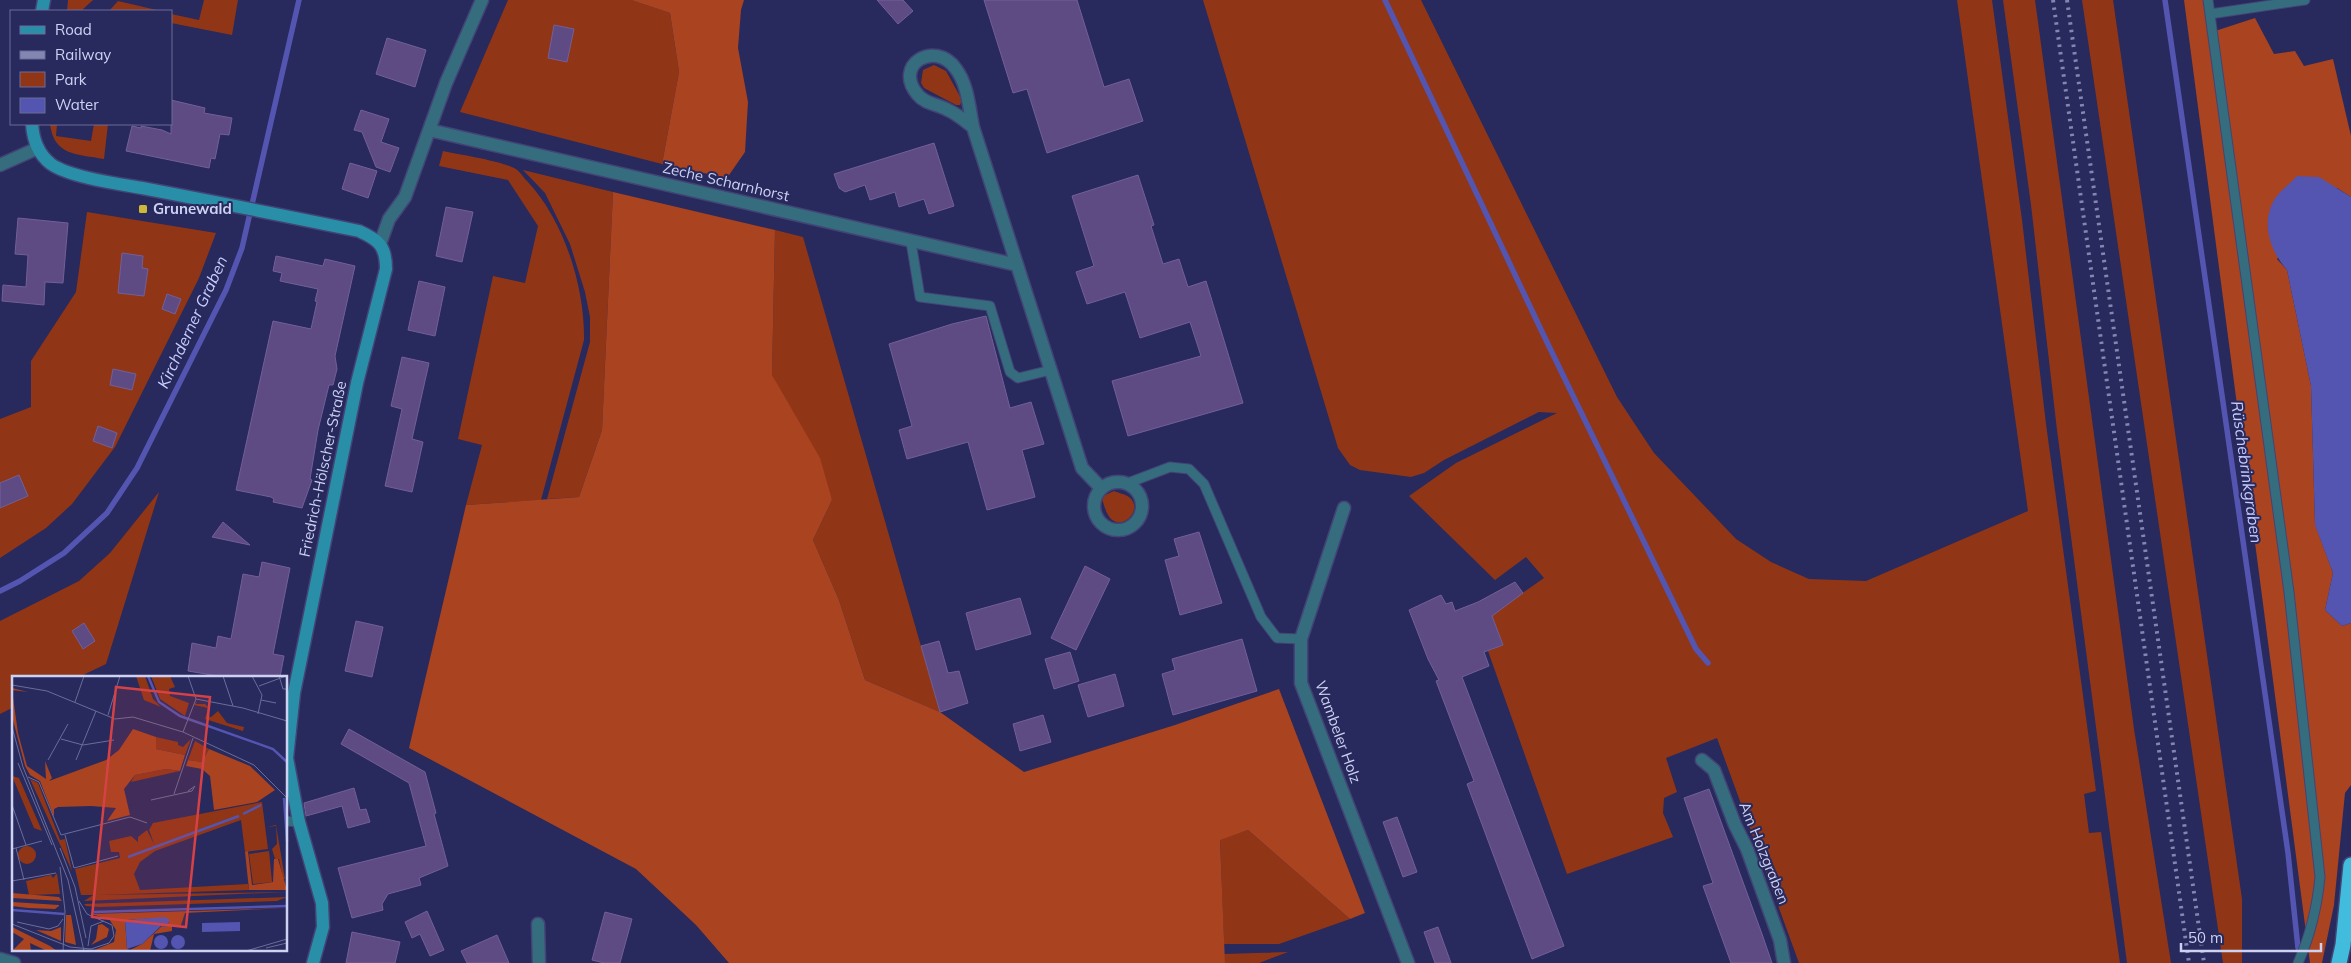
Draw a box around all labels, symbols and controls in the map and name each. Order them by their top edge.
legend [10,10,172,125]
text: Road [55,20,92,39]
text: Railway [55,45,111,64]
text: Park [55,70,87,89]
text: Water [55,95,99,114]
street label: Zeche Scharnhorst [661,158,791,205]
place label: Grunewald [153,199,232,218]
marker: Grunewald [137,203,149,215]
water label: Kirchderner Graben [153,253,231,391]
street label: Friedrich-Hölscher-Straße [295,379,350,559]
water label: Rüschebrinkgraben [2227,400,2267,544]
inset map [12,676,288,950]
street label: Wambeler Holz [1311,678,1366,786]
street label: Am Holzgraben [1735,799,1794,907]
scale bar [2181,920,2321,952]
text: 50 m [2188,928,2223,947]

